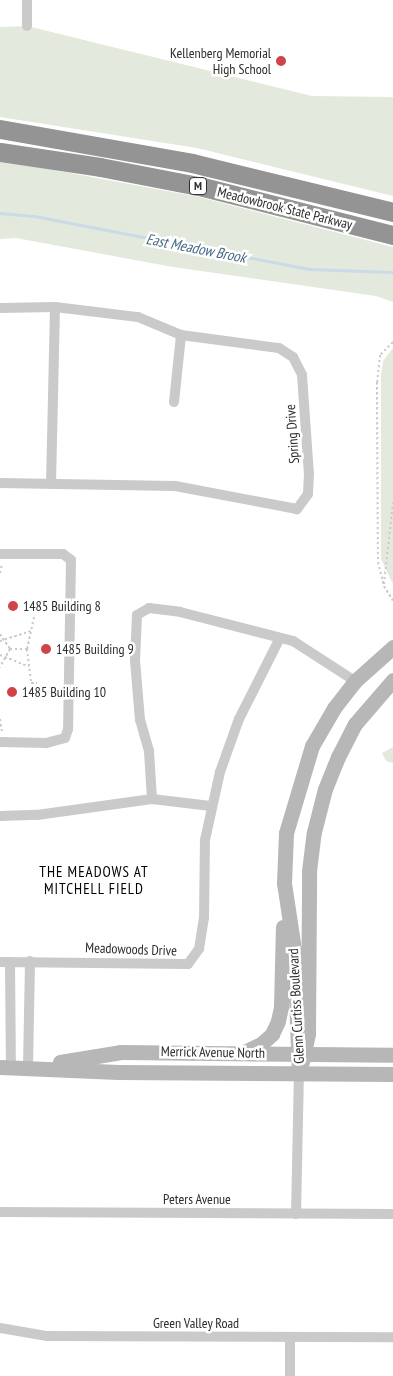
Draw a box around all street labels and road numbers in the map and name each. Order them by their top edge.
road number: M [188,177,208,196]
street label: Meadowbrook State Parkway [216,183,354,233]
street label: Spring Drive [282,404,302,464]
street label: Meadowoods Drive [85,939,177,959]
street label: Glenn Curtiss Boulevard [285,948,307,1064]
street label: Merrick Avenue North [160,1043,266,1061]
street label: Peters Avenue [163,1191,231,1207]
street label: Green Valley Road [153,1315,239,1331]

